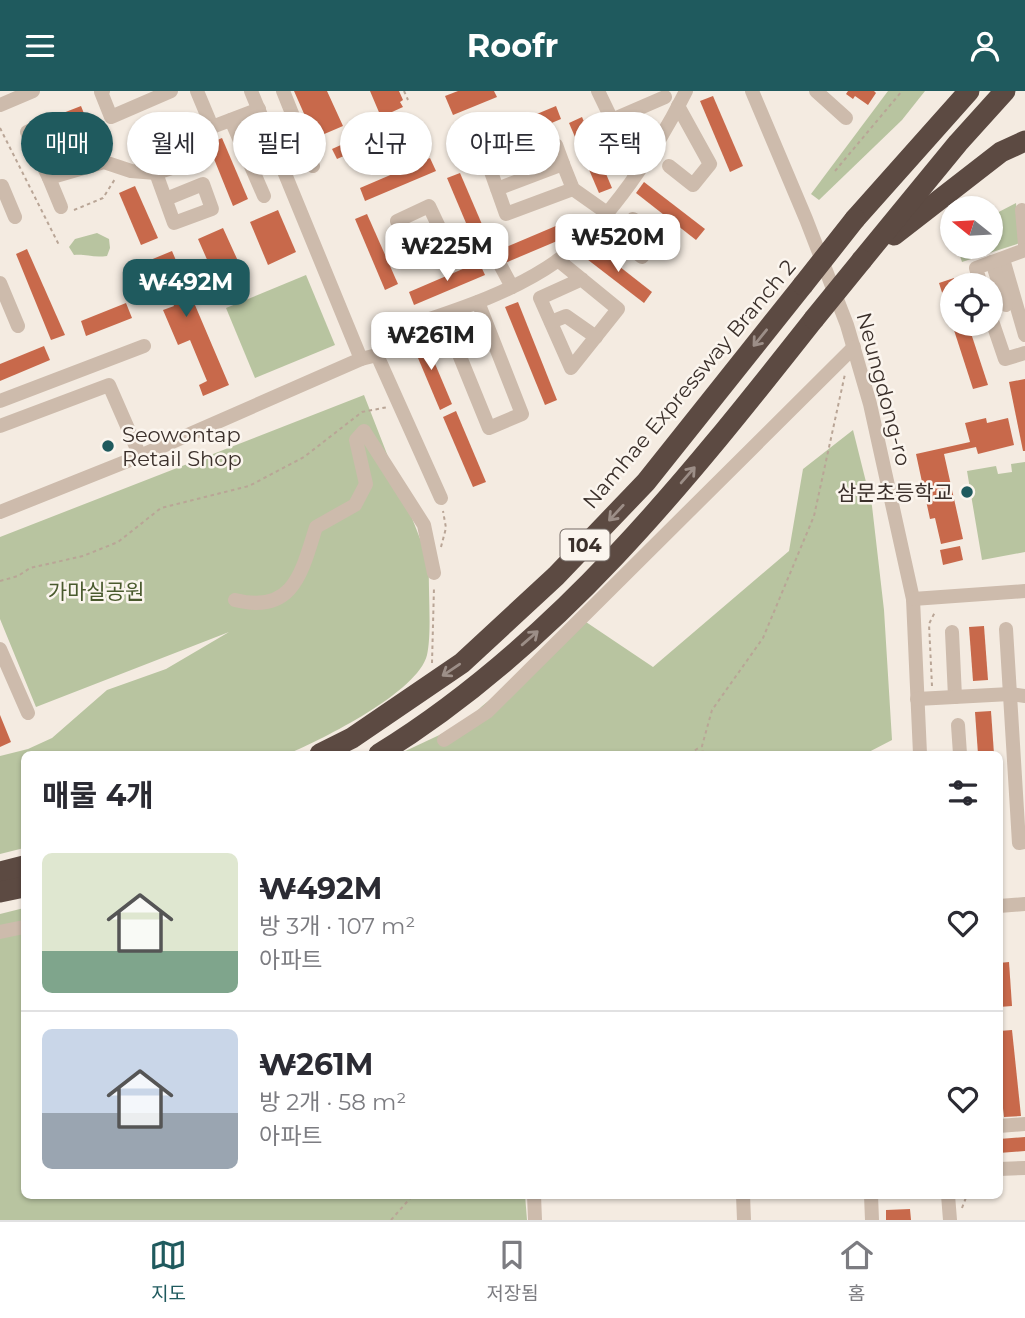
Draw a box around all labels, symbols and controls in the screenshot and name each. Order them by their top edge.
text: Roofr [467,26,558,65]
icon: menu [21,27,59,65]
icon: person [966,27,1004,65]
chip: 매매 [21,112,113,175]
chip: 월세 [127,112,219,175]
chip: 필터 [233,112,326,175]
chip: 신규 [340,112,432,175]
chip: 아파트 [446,112,560,175]
chip: 주택 [574,112,666,175]
north arrow [940,196,1003,259]
map controls [940,196,1003,336]
pin: ₩520M [569,215,667,274]
pin: ₩225M [398,223,496,283]
text: ₩520M [571,223,665,251]
text: ₩225M [401,232,493,260]
street label: Namhae Expressway Branch 2 [578,254,801,513]
pin: ₩492M [137,259,235,319]
text: ₩492M [139,268,233,296]
button: locate [940,273,1003,336]
street label: Neungdong-ro [852,310,916,468]
pin: ₩261M [382,313,480,372]
text: ₩261M [387,321,475,349]
one-way arrow [753,329,768,347]
place label: Seowontap Retail Shop [122,422,242,471]
marker: Seowontap Retail Shop [100,438,116,454]
one-way arrow [680,466,696,484]
place label: 삼문초등학교 [837,480,953,505]
marker: 삼문초등학교 [959,484,975,500]
one-way arrow [607,505,624,522]
road number: 104 [560,529,610,561]
park label: 가마실공원 [48,579,144,604]
one-way arrow [521,631,539,647]
one-way arrow [442,663,461,677]
icon: filters [944,774,982,812]
text: 매물 4개 [42,777,154,814]
text: ₩492M [259,870,382,907]
icon: home [98,881,182,965]
icon: heart [944,904,982,942]
text: 방 3개 · 107 m² [259,912,415,940]
text: 아파트 [259,946,322,974]
text: ₩261M [259,1046,373,1083]
icon: home [98,1057,182,1141]
icon: heart [944,1080,982,1118]
text: 방 2개 · 58 m² [259,1088,406,1116]
text: 아파트 [259,1122,322,1150]
tab: 지도 [149,1236,187,1305]
tab: 저장됨 [486,1236,539,1305]
tab: 홈 [838,1236,876,1305]

